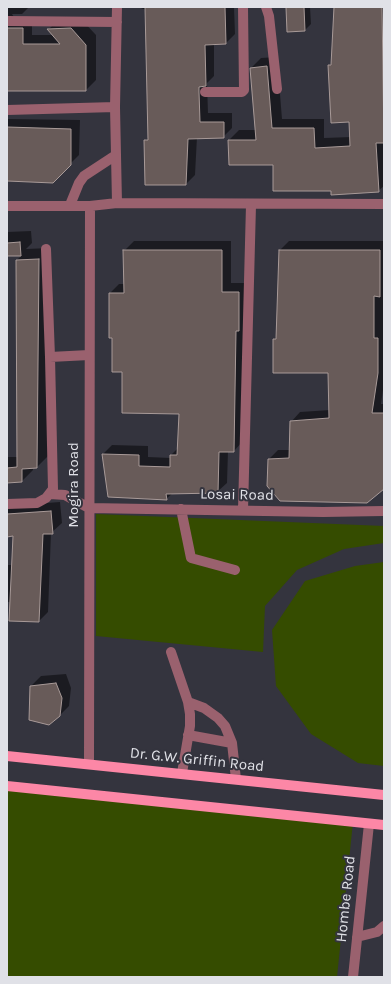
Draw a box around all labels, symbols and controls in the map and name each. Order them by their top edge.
street label: Mogira Road [65,442,83,528]
street label: Losai Road [200,485,274,505]
street label: Dr. G.W. Griffin Road [129,744,265,776]
street label: Hombe Road [333,855,359,943]

